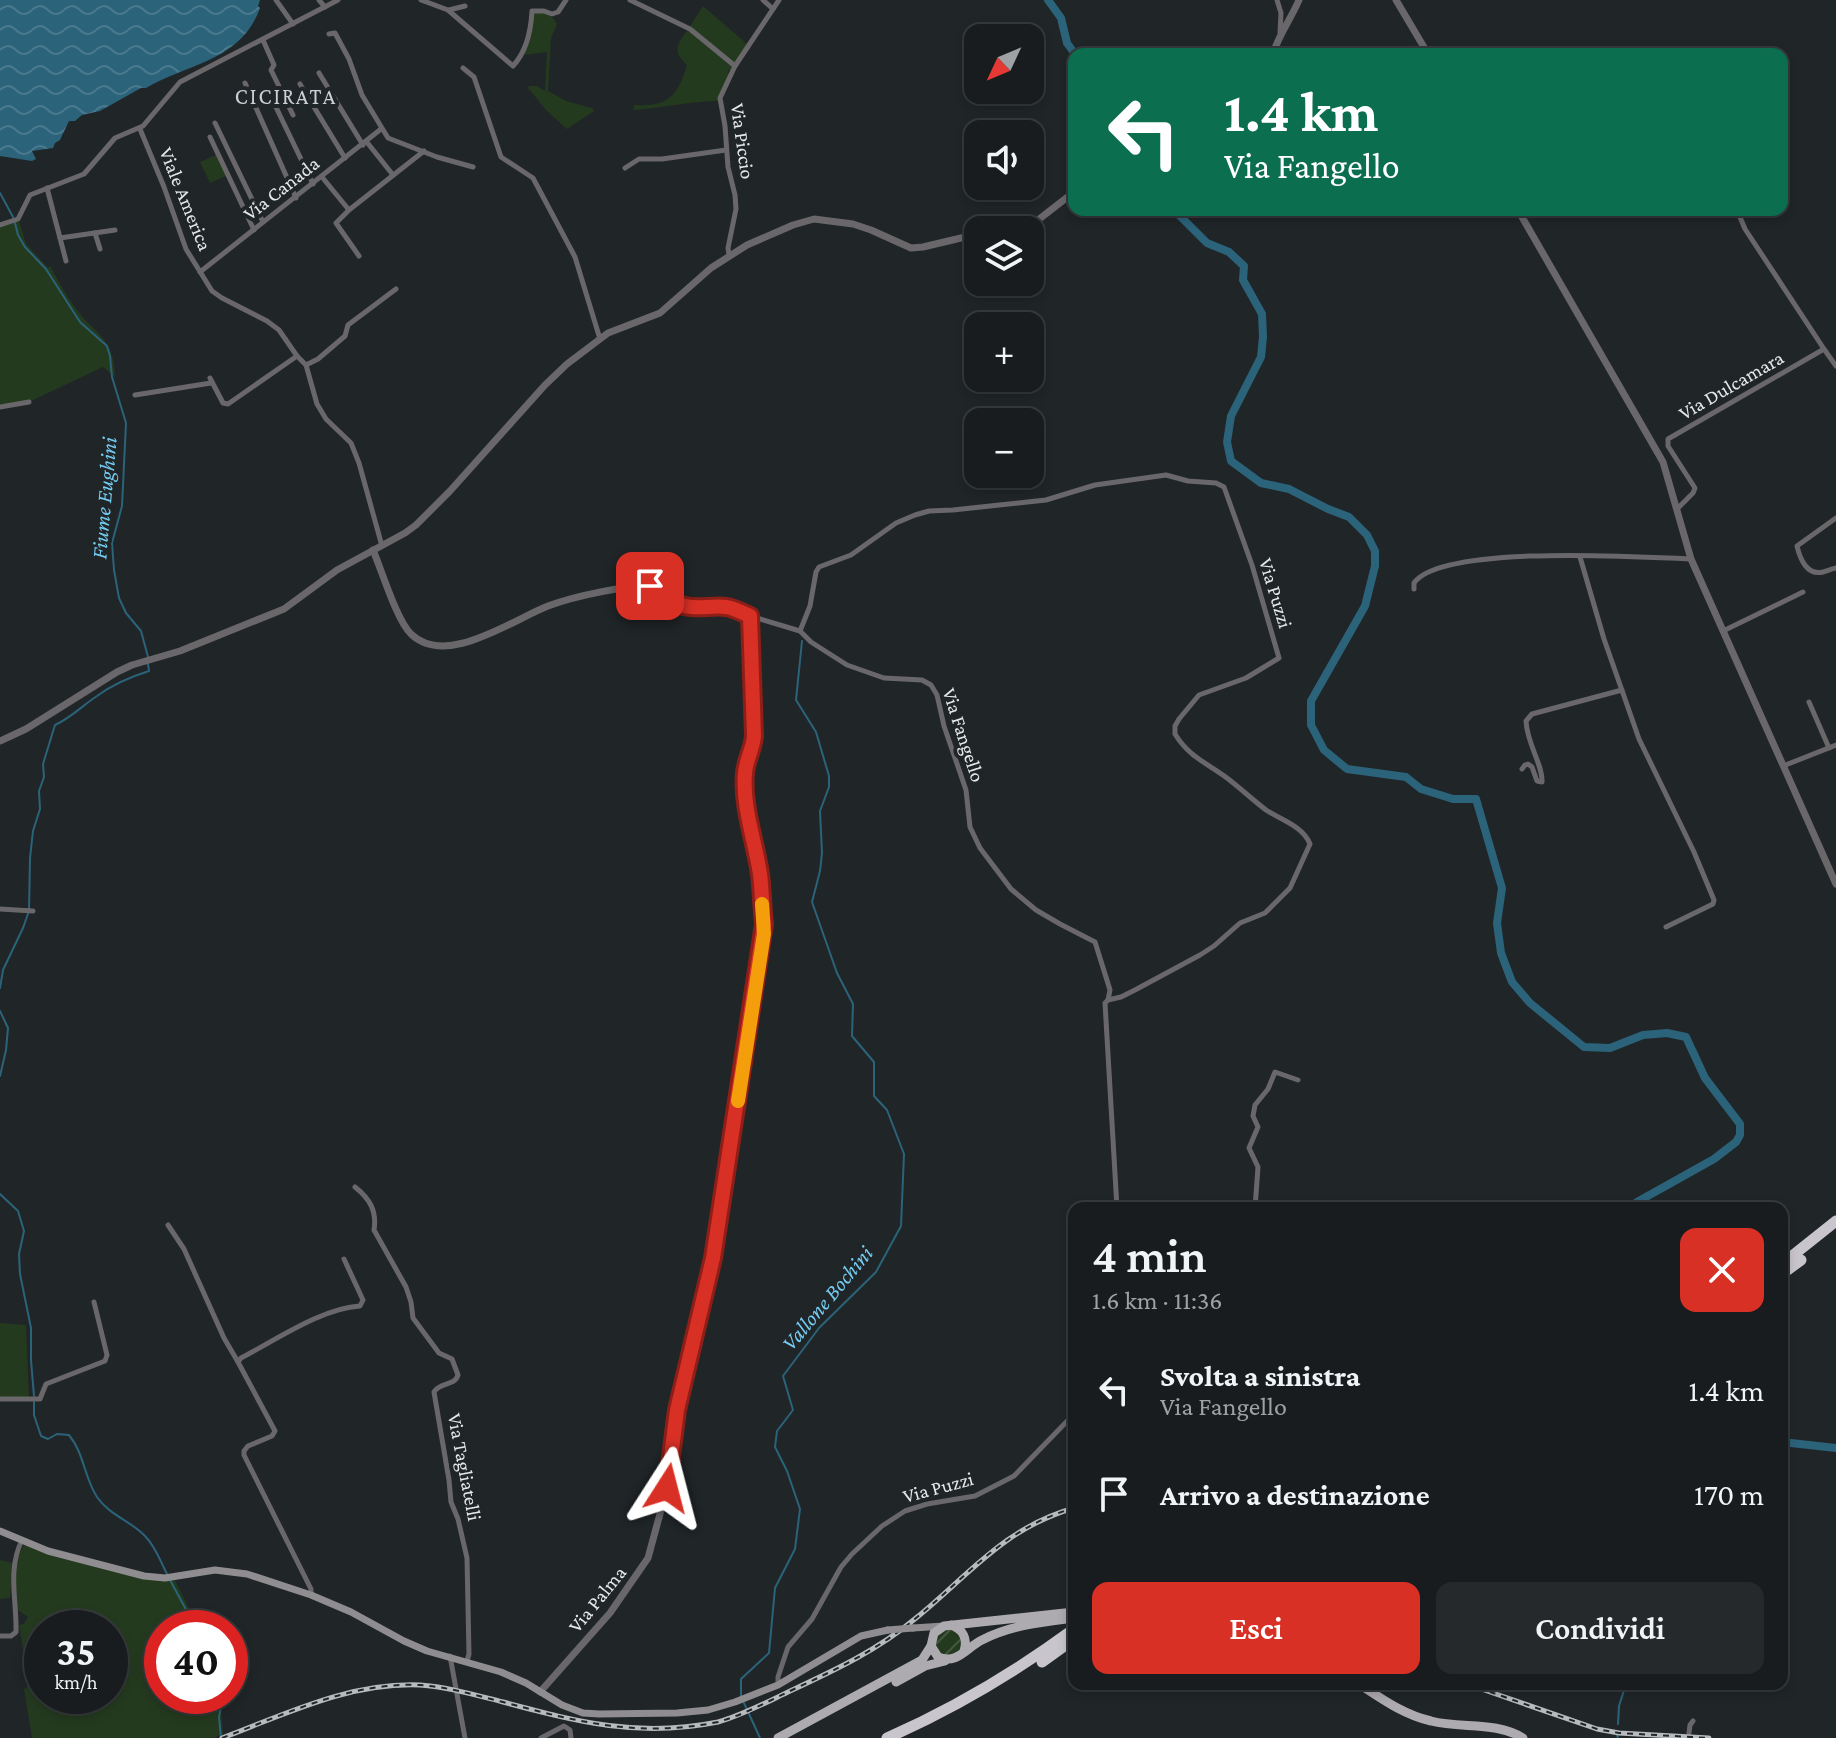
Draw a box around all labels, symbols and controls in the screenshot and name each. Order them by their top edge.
north arrow [964,24,1044,104]
map controls [964,24,1044,488]
icon: left [1092,80,1196,184]
text: 1.4 km [1224,81,1378,143]
district label: CICIRATA [235,84,337,109]
street label: Via Piccio [727,102,759,180]
button: sound [964,120,1044,200]
street label: Viale America [155,144,217,254]
text: Via Fangello [1224,146,1400,186]
street label: Via Canada [239,152,323,224]
button: layers [964,216,1044,296]
button: + [964,312,1044,392]
street label: Via Dulcamara [1675,346,1787,424]
button: − [964,408,1044,488]
water label: Fiume Eughini [86,436,122,560]
pin [616,552,684,620]
street label: Via Puzzi [1255,555,1297,631]
icon: arrive [628,564,672,608]
street label: Via Fangello [938,685,990,785]
button: close [1680,1228,1764,1312]
text: 4 min [1092,1229,1207,1282]
water label: Vallone Bochini [776,1241,878,1355]
text: 1.6 km · 11:36 [1092,1286,1222,1315]
text: Svolta a sinistra [1160,1359,1360,1392]
icon: left [1092,1368,1136,1412]
text: 1.4 km [1689,1374,1764,1407]
text: Via Fangello [1160,1392,1287,1421]
street label: Via Tagliatelli [443,1411,486,1523]
position arrow [625,1446,709,1530]
street label: Via Puzzi [900,1467,976,1507]
icon: arrive [1092,1472,1136,1516]
text: Arrivo a destinazione [1160,1478,1430,1511]
text: 170 m [1694,1478,1764,1511]
street label: Via Palma [564,1561,630,1637]
button: Esci [1092,1582,1420,1674]
button: Condividi [1436,1582,1764,1674]
speed limit sign: 40 [144,1610,248,1714]
text: 35 [56,1629,96,1674]
text: km/h [54,1671,98,1693]

